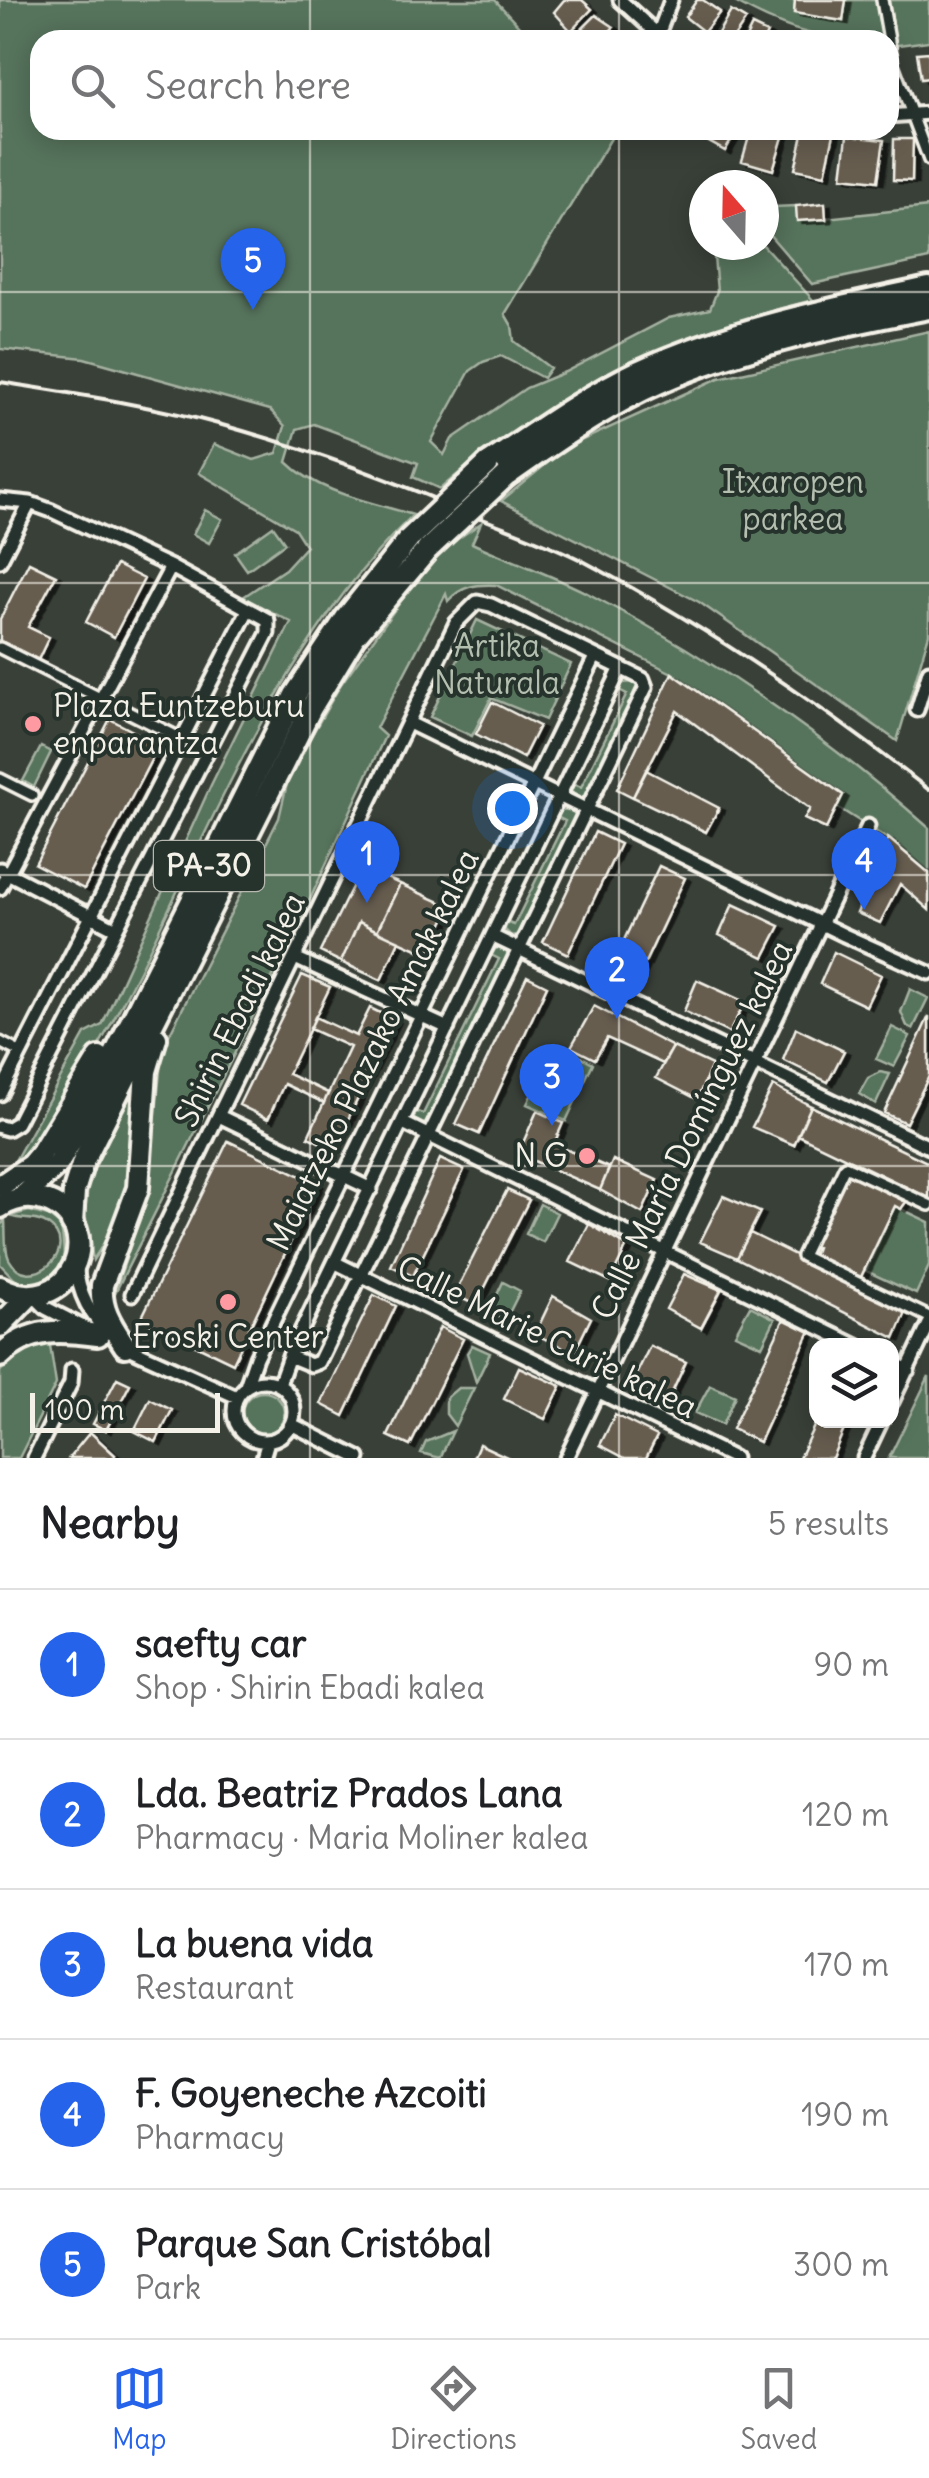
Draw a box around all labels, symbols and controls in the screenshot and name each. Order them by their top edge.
search box [30,30,899,140]
icon: search [65,58,120,113]
text: Search here [145,62,351,109]
north arrow [689,170,779,260]
pin: 5 [220,228,286,310]
park label: Itxaropen parkea [722,461,864,539]
park label: Artika Naturala [434,625,560,703]
place label: Plaza Euntzeburu enparantza [53,685,305,763]
marker: Plaza Euntzeburu enparantza [22,713,44,735]
your location [487,783,538,834]
pin: 1 [334,820,400,903]
pin: 4 [832,828,896,910]
road number: PA-30 [154,841,264,891]
street label: Maiatzeko Plazako Amak kalea [257,842,488,1257]
street label: Shirin Ebadi kalea [165,886,314,1133]
street label: Calle María Domínguez kalea [582,934,801,1326]
pin: 2 [584,936,650,1019]
pin: 3 [520,1044,584,1126]
place label: N G [514,1135,567,1176]
marker: N G [576,1145,598,1167]
street label: Calle Marie Curie kalea [390,1246,704,1427]
marker: Eroski Center [217,1291,239,1313]
place label: Eroski Center [132,1316,324,1357]
map controls [809,1338,899,1428]
button: layers [809,1338,899,1428]
scale bar [30,1388,220,1432]
text: 100 m [45,1392,124,1428]
text: Nearby [40,1497,179,1549]
text: 5 results [768,1503,889,1544]
text: saefty car [135,1620,306,1667]
text: 1 [66,1644,79,1685]
text: 90 m [814,1644,889,1685]
text: Shop · Shirin Ebadi kalea [135,1667,485,1708]
text: Lda. Beatriz Prados Lana [135,1770,563,1817]
text: 2 [64,1794,81,1835]
text: 120 m [802,1794,889,1835]
text: Pharmacy · Maria Moliner kalea [135,1817,589,1858]
text: La buena vida [135,1920,373,1967]
text: 3 [63,1944,82,1985]
text: 170 m [804,1944,889,1985]
text: Restaurant [135,1967,294,2008]
text: F. Goyeneche Azcoiti [135,2070,487,2117]
text: 4 [63,2094,82,2135]
text: 190 m [801,2094,889,2135]
text: Pharmacy [135,2117,285,2158]
text: Parque San Cristóbal [135,2220,492,2267]
text: 5 [63,2244,82,2285]
text: 300 m [793,2244,889,2285]
text: Park [135,2267,201,2308]
tab: Map [112,2361,167,2457]
tab: Directions [390,2361,517,2457]
tab: Saved [740,2361,817,2457]

